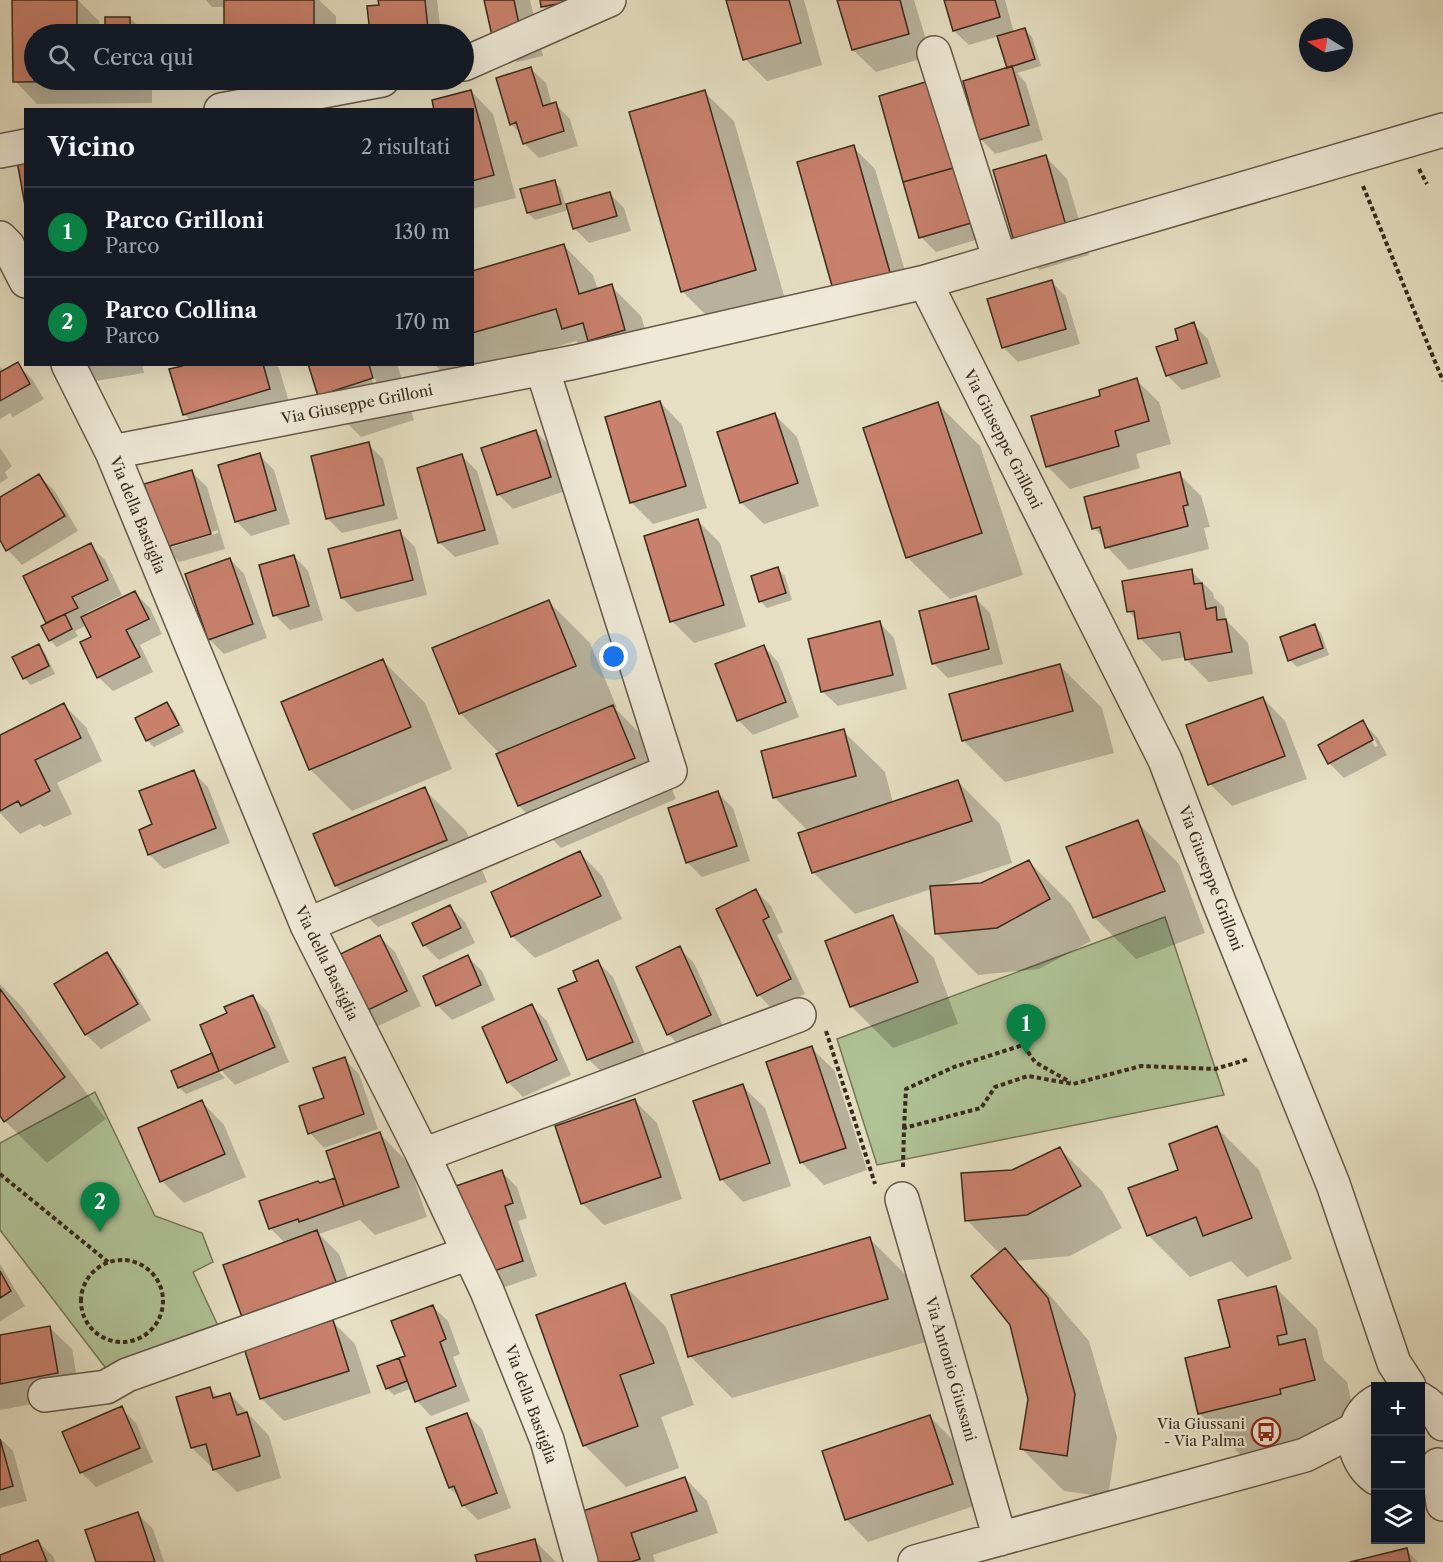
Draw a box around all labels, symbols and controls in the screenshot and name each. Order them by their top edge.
north arrow [1299,18,1353,72]
search box [24,24,474,90]
icon: search [45,41,78,74]
text: Cerca qui [93,44,194,71]
text: Vicino [48,131,135,163]
text: 2 risultati [361,135,450,159]
text: Parco Grilloni [105,207,264,234]
text: 1 [63,220,72,244]
text: 130 m [394,220,450,244]
text: Parco [105,234,159,258]
text: Parco Collina [105,297,257,324]
text: 2 [62,310,73,334]
text: 170 m [395,310,450,334]
text: Parco [105,324,159,348]
street label: Via Giuseppe Grilloni [959,365,1047,512]
street label: Via Giuseppe Grilloni [279,380,435,428]
street label: Via della Bastiglia [105,453,170,577]
your location [599,642,628,671]
street label: Via Giuseppe Grilloni [1174,802,1248,954]
street label: Via della Bastiglia [291,902,363,1023]
pin: 1 [1006,1004,1046,1054]
pin: 2 [80,1182,120,1232]
street label: Via Antonio Giussani [921,1294,981,1444]
street label: Via della Bastiglia [500,1341,561,1466]
map controls [1371,1382,1425,1544]
button: + [1371,1382,1425,1436]
place label: Via Giussani - Via Palma [1156,1414,1245,1450]
bus stop icon: Via Giussani - Via Palma [1250,1416,1282,1448]
button: − [1371,1436,1425,1490]
button: layers [1371,1490,1425,1544]

